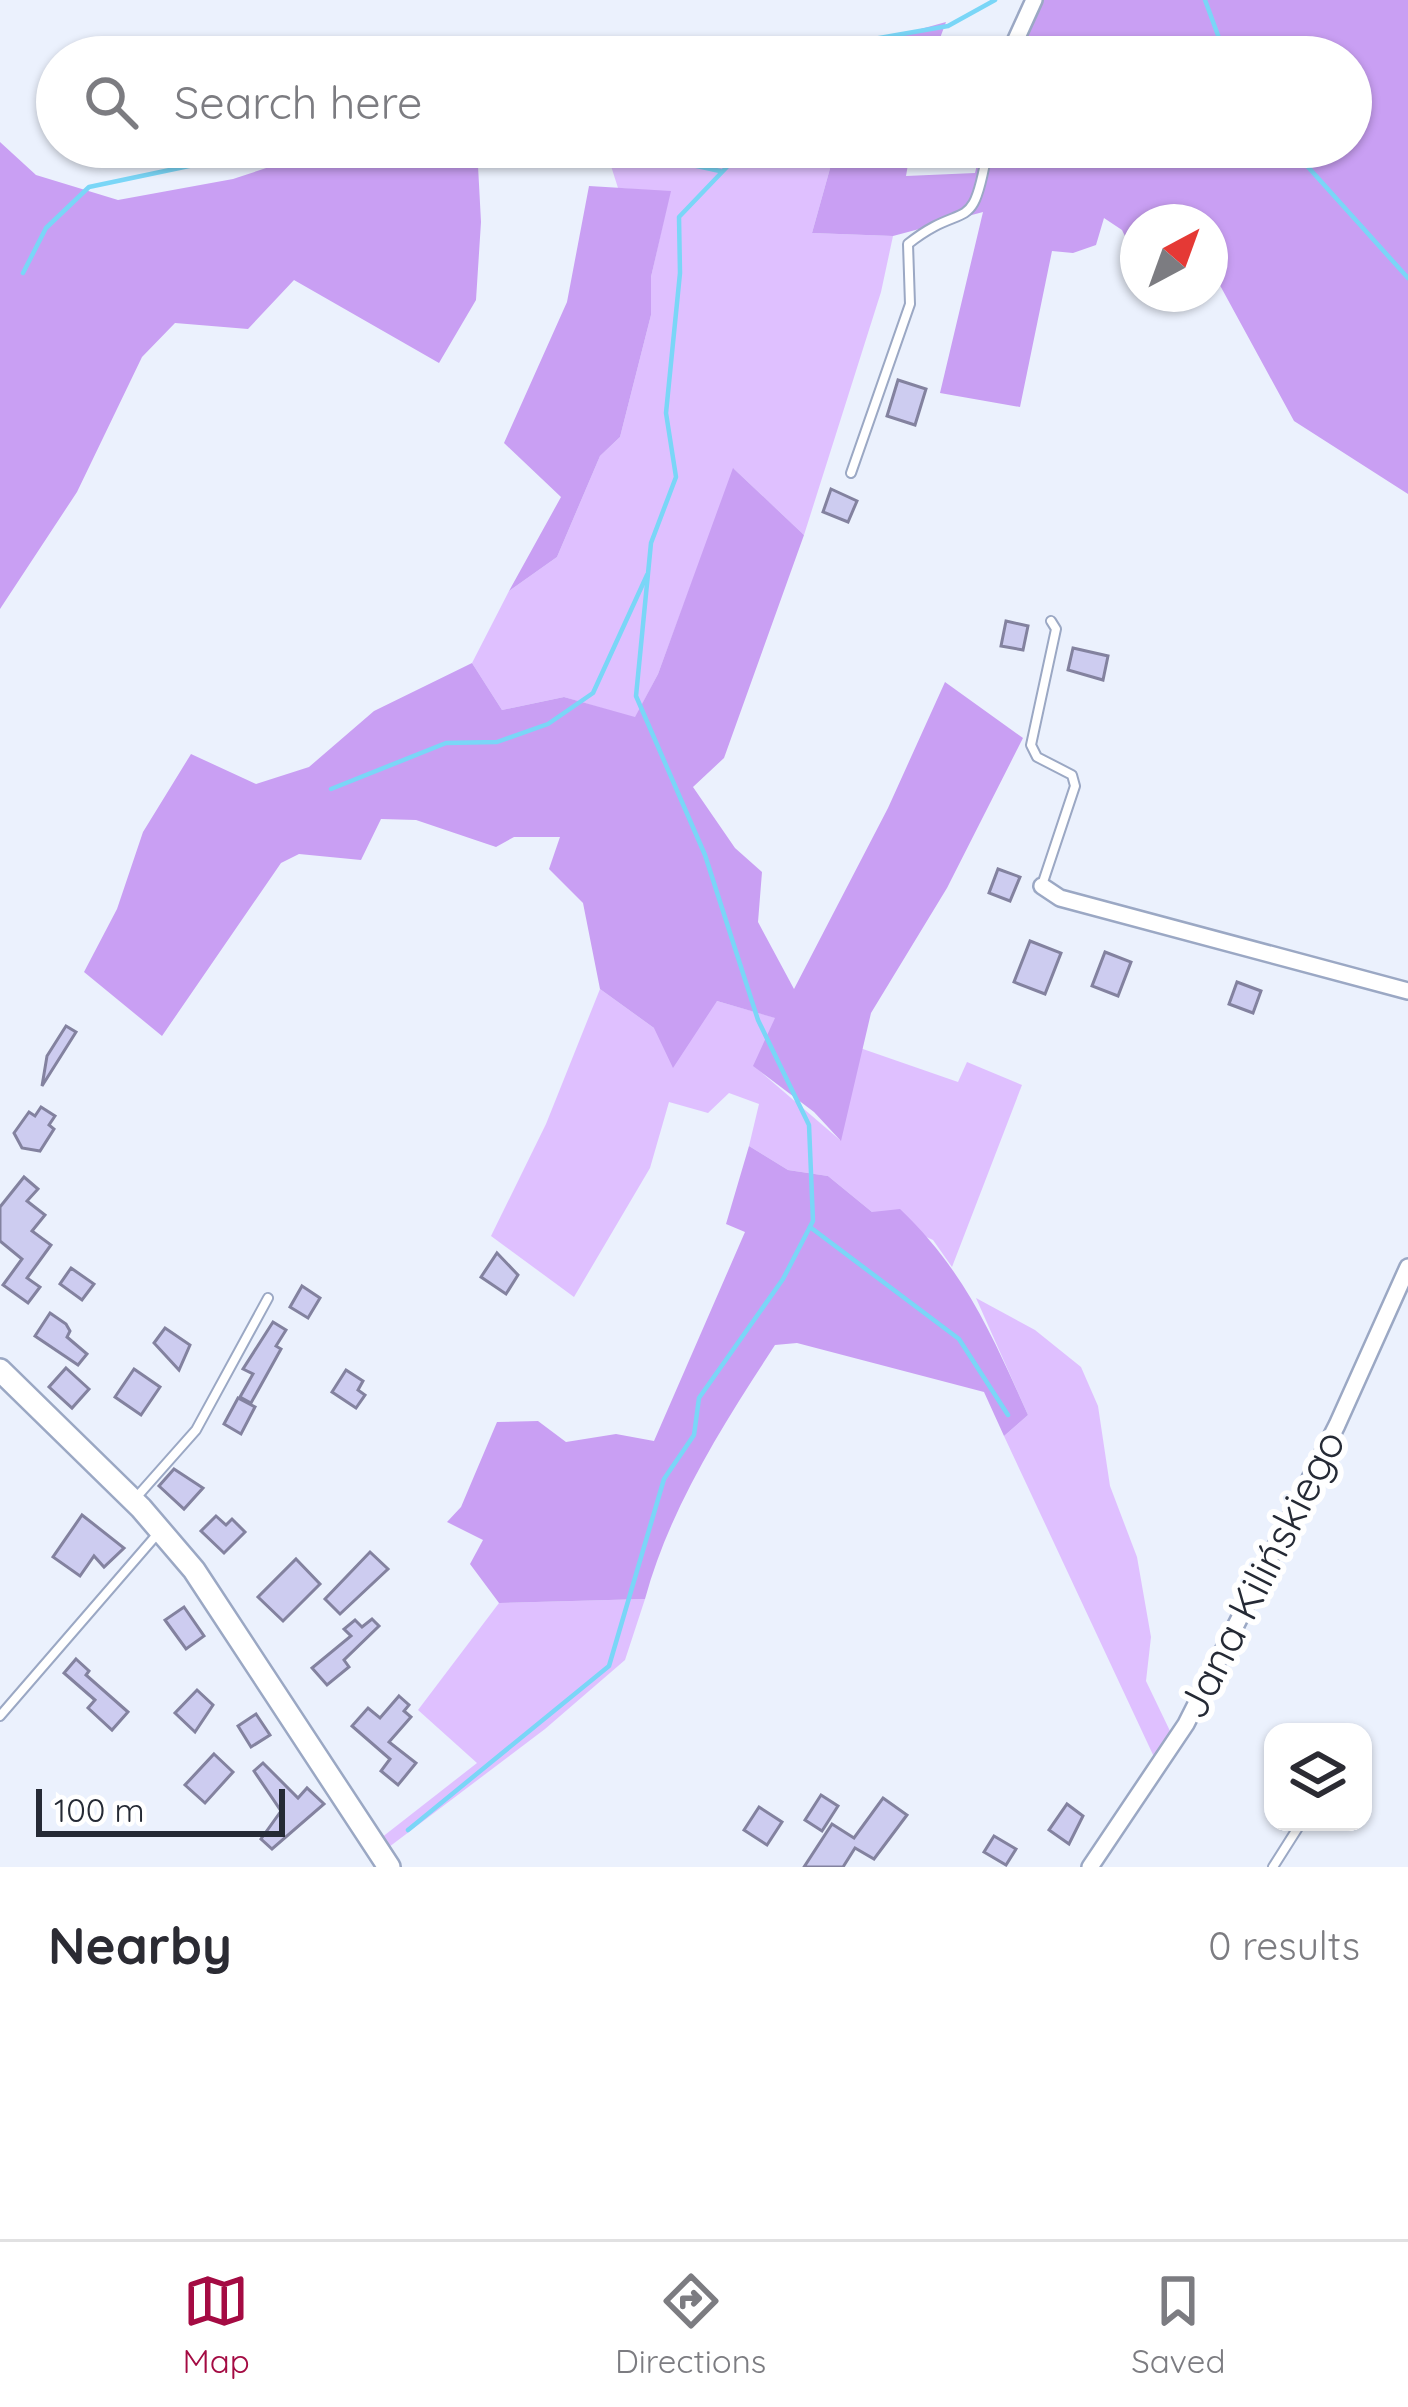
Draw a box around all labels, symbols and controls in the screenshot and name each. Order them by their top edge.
search box [36,36,1372,168]
icon: search [78,69,144,135]
text: Search here [174,74,422,130]
north arrow [1120,204,1228,312]
street label: Jana Kilińskiego [1165,1421,1356,1727]
map controls [1264,1723,1372,1831]
button: layers [1264,1723,1372,1831]
scale bar [36,1783,285,1836]
text: 100 m [54,1789,145,1830]
text: Nearby [48,1913,232,1977]
text: 0 results [1208,1921,1360,1970]
tab: Map [183,2268,250,2381]
tab: Directions [615,2268,766,2381]
tab: Saved [1131,2268,1225,2381]

